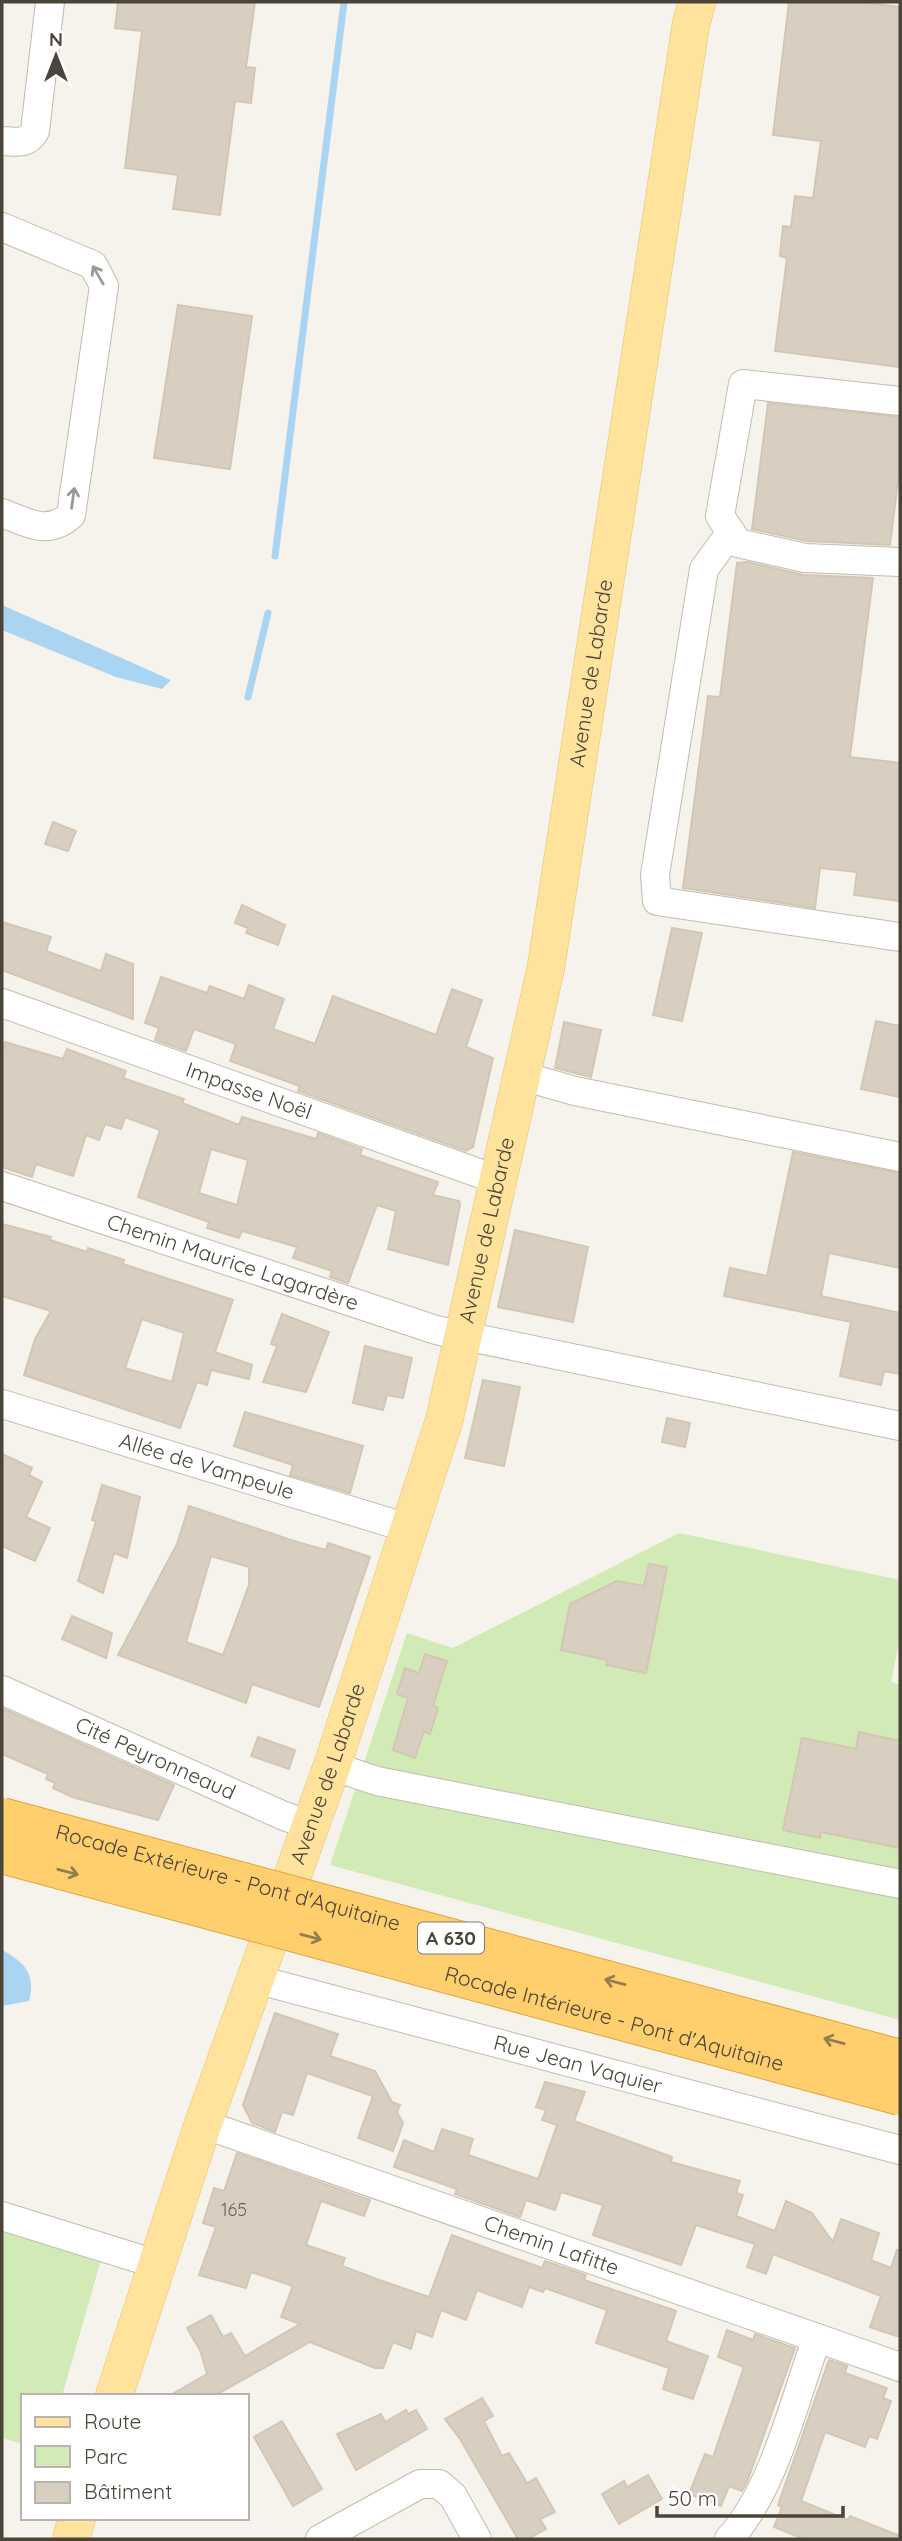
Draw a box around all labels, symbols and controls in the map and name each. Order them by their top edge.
north arrow [21,21,91,91]
text: N [49,27,63,51]
one-way arrow [91,265,105,285]
one-way arrow [67,487,80,510]
street label: Avenue de Labarde [563,577,617,769]
street label: Impasse Noël [183,1056,316,1125]
street label: Avenue de Labarde [452,1135,519,1325]
street label: Chemin Maurice Lagardère [104,1208,362,1315]
street label: Allée de Vampeule [116,1427,298,1505]
street label: Avenue de Labarde [284,1680,370,1867]
street label: Cité Peyronneaud [72,1711,240,1805]
street label: Rocade Extérieure - Pont d'Aquitaine [53,1818,404,1936]
one-way arrow [56,1866,78,1879]
road number: A 630 [418,1922,484,1954]
one-way arrow [299,1931,322,1944]
street label: Rocade Intérieure - Pont d'Aquitaine [442,1960,787,2076]
one-way arrow [604,1975,627,1988]
street label: Rue Jean Vaquier [491,2029,665,2098]
one-way arrow [824,2034,846,2047]
house number: 165 [221,2198,247,2221]
street label: Chemin Lafitte [481,2209,623,2280]
legend [21,2394,248,2520]
text: Route [84,2408,141,2434]
text: Parc [84,2443,128,2469]
scale bar [657,2474,842,2518]
text: Bâtiment [84,2478,172,2504]
text: 50 m [668,2485,717,2511]

